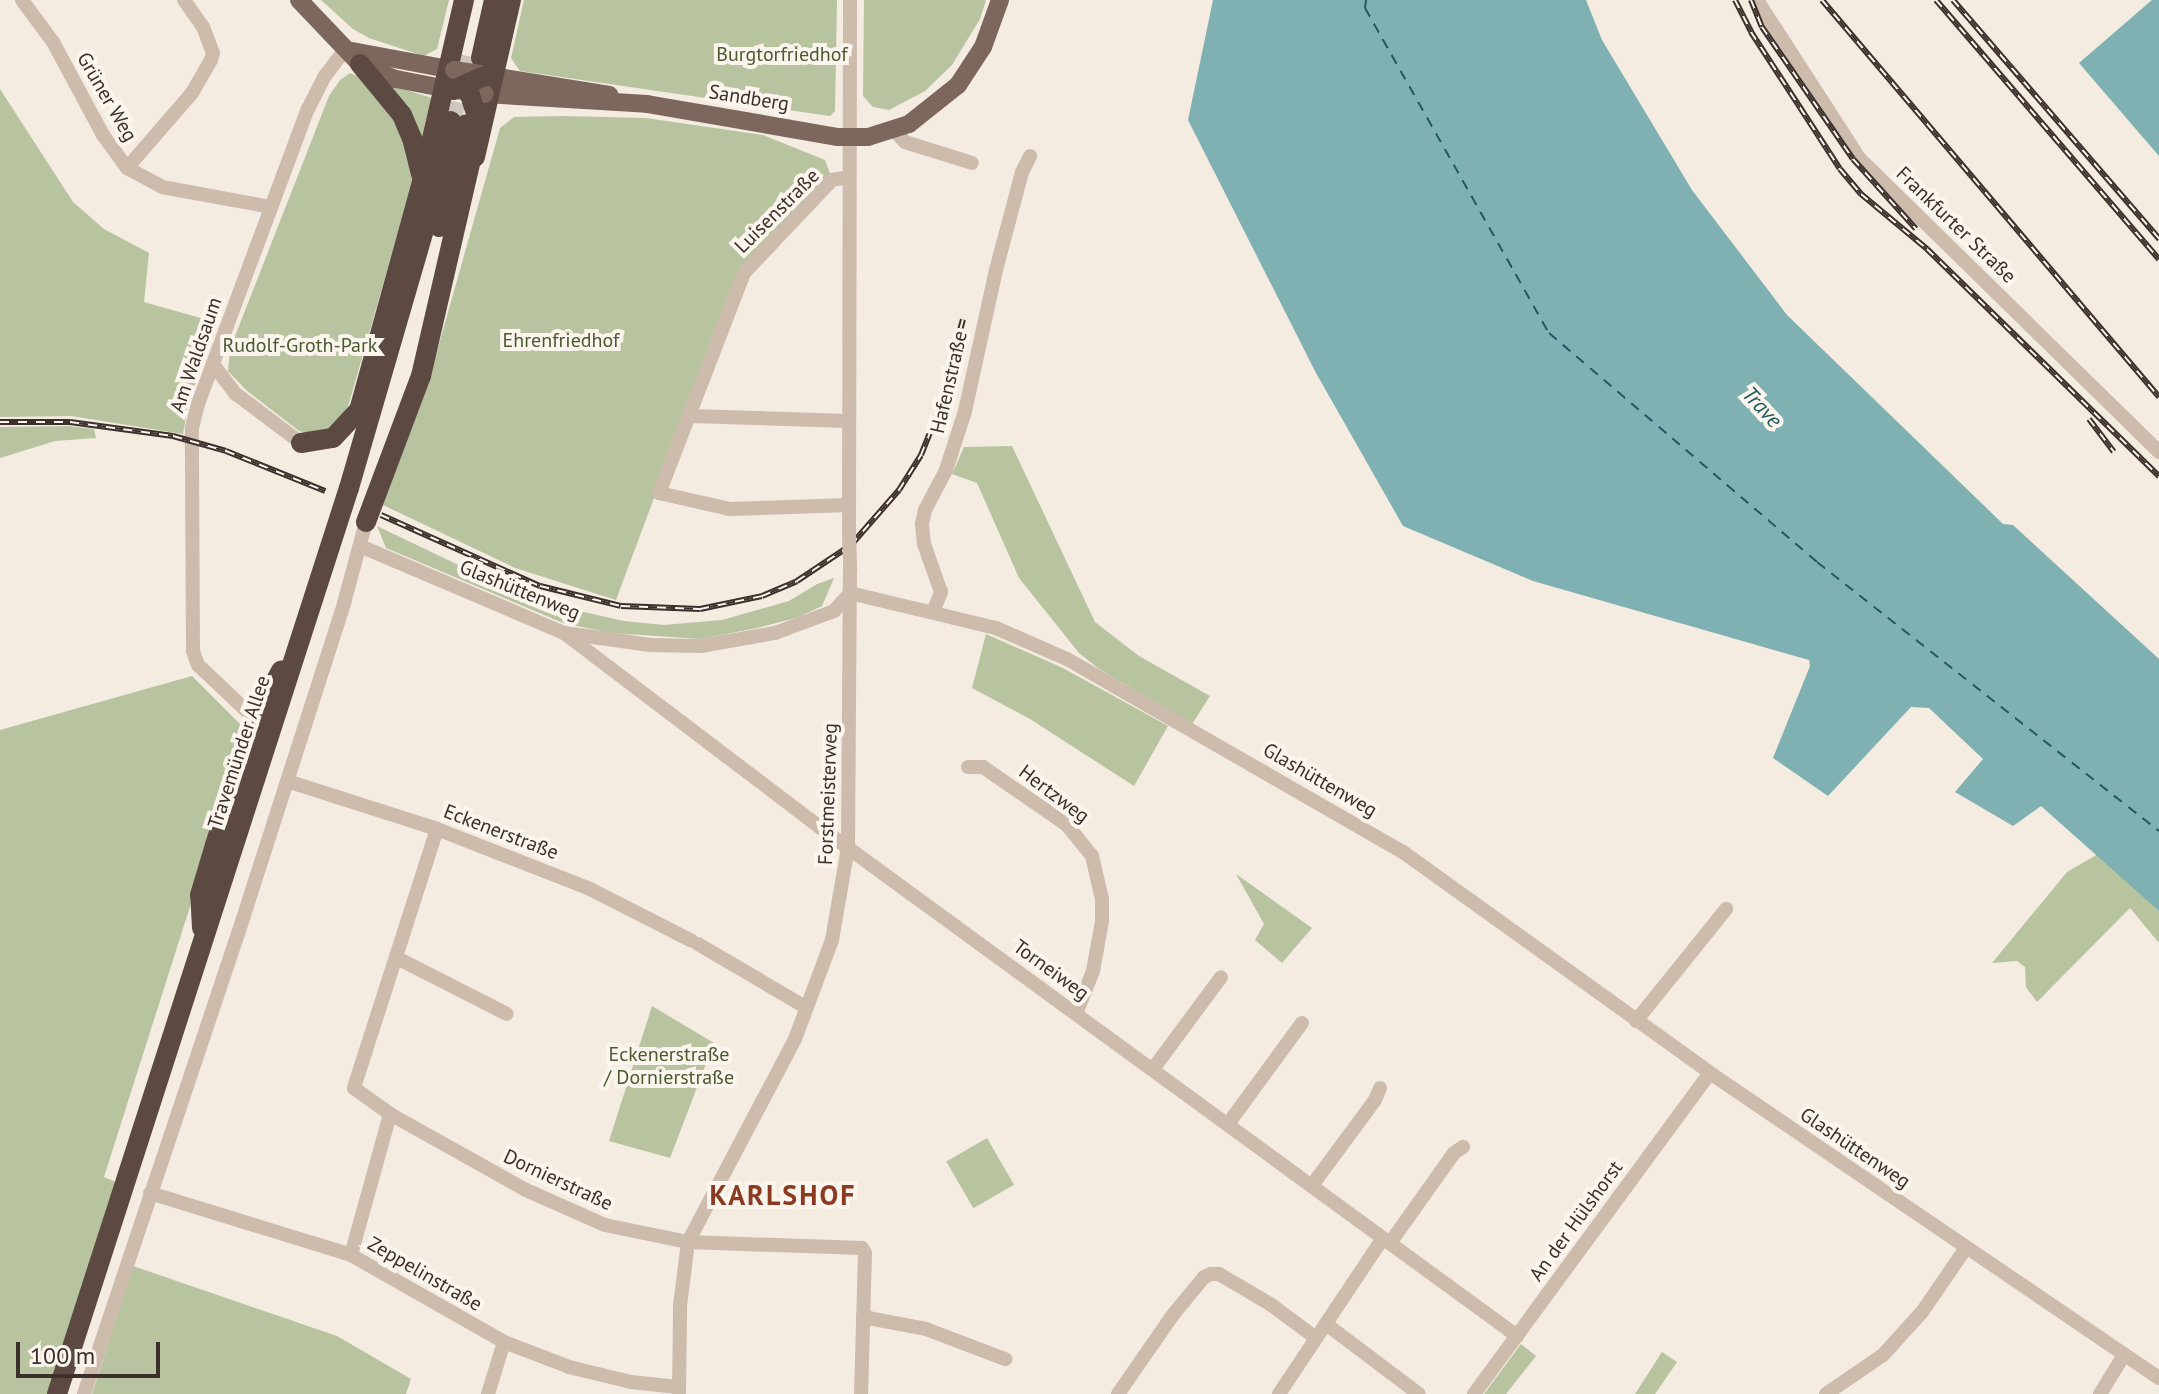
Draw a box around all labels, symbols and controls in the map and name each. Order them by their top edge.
park label: Burgtorfriedhof [716,42,848,66]
street label: Grüner Weg [72,48,142,146]
street label: Sandberg [707,80,791,116]
street label: Frankfurter Straße [1891,162,2021,288]
street label: Luisenstraße [730,164,824,258]
street label: Am Waldsaum [165,294,227,416]
park label: Ehrenfriedhof [503,328,619,352]
street label: Hafenstraße [926,328,972,436]
park label: Rudolf-Groth-Park [223,333,377,357]
water label: Trave [1736,381,1788,433]
street label: Glashüttenweg [456,555,584,625]
street label: Travemünder Allee [203,672,275,832]
street label: Forstmeisterweg [814,723,842,865]
street label: Glashüttenweg [1259,738,1381,822]
street label: Hertzweg [1014,760,1094,828]
street label: Eckenerstraße [440,799,562,865]
street label: Torneiweg [1008,935,1094,1005]
park label: Eckenerstraße / Dornierstraße [604,1042,734,1089]
street label: Glashüttenweg [1795,1102,1915,1194]
street label: Dornierstraße [500,1144,616,1216]
street label: An der Hülshorst [1524,1156,1628,1286]
district label: KARLSHOF [710,1178,856,1212]
street label: Zeppelinstraße [364,1232,486,1316]
scale bar [20,1326,164,1376]
text: 100 m [30,1340,95,1371]

